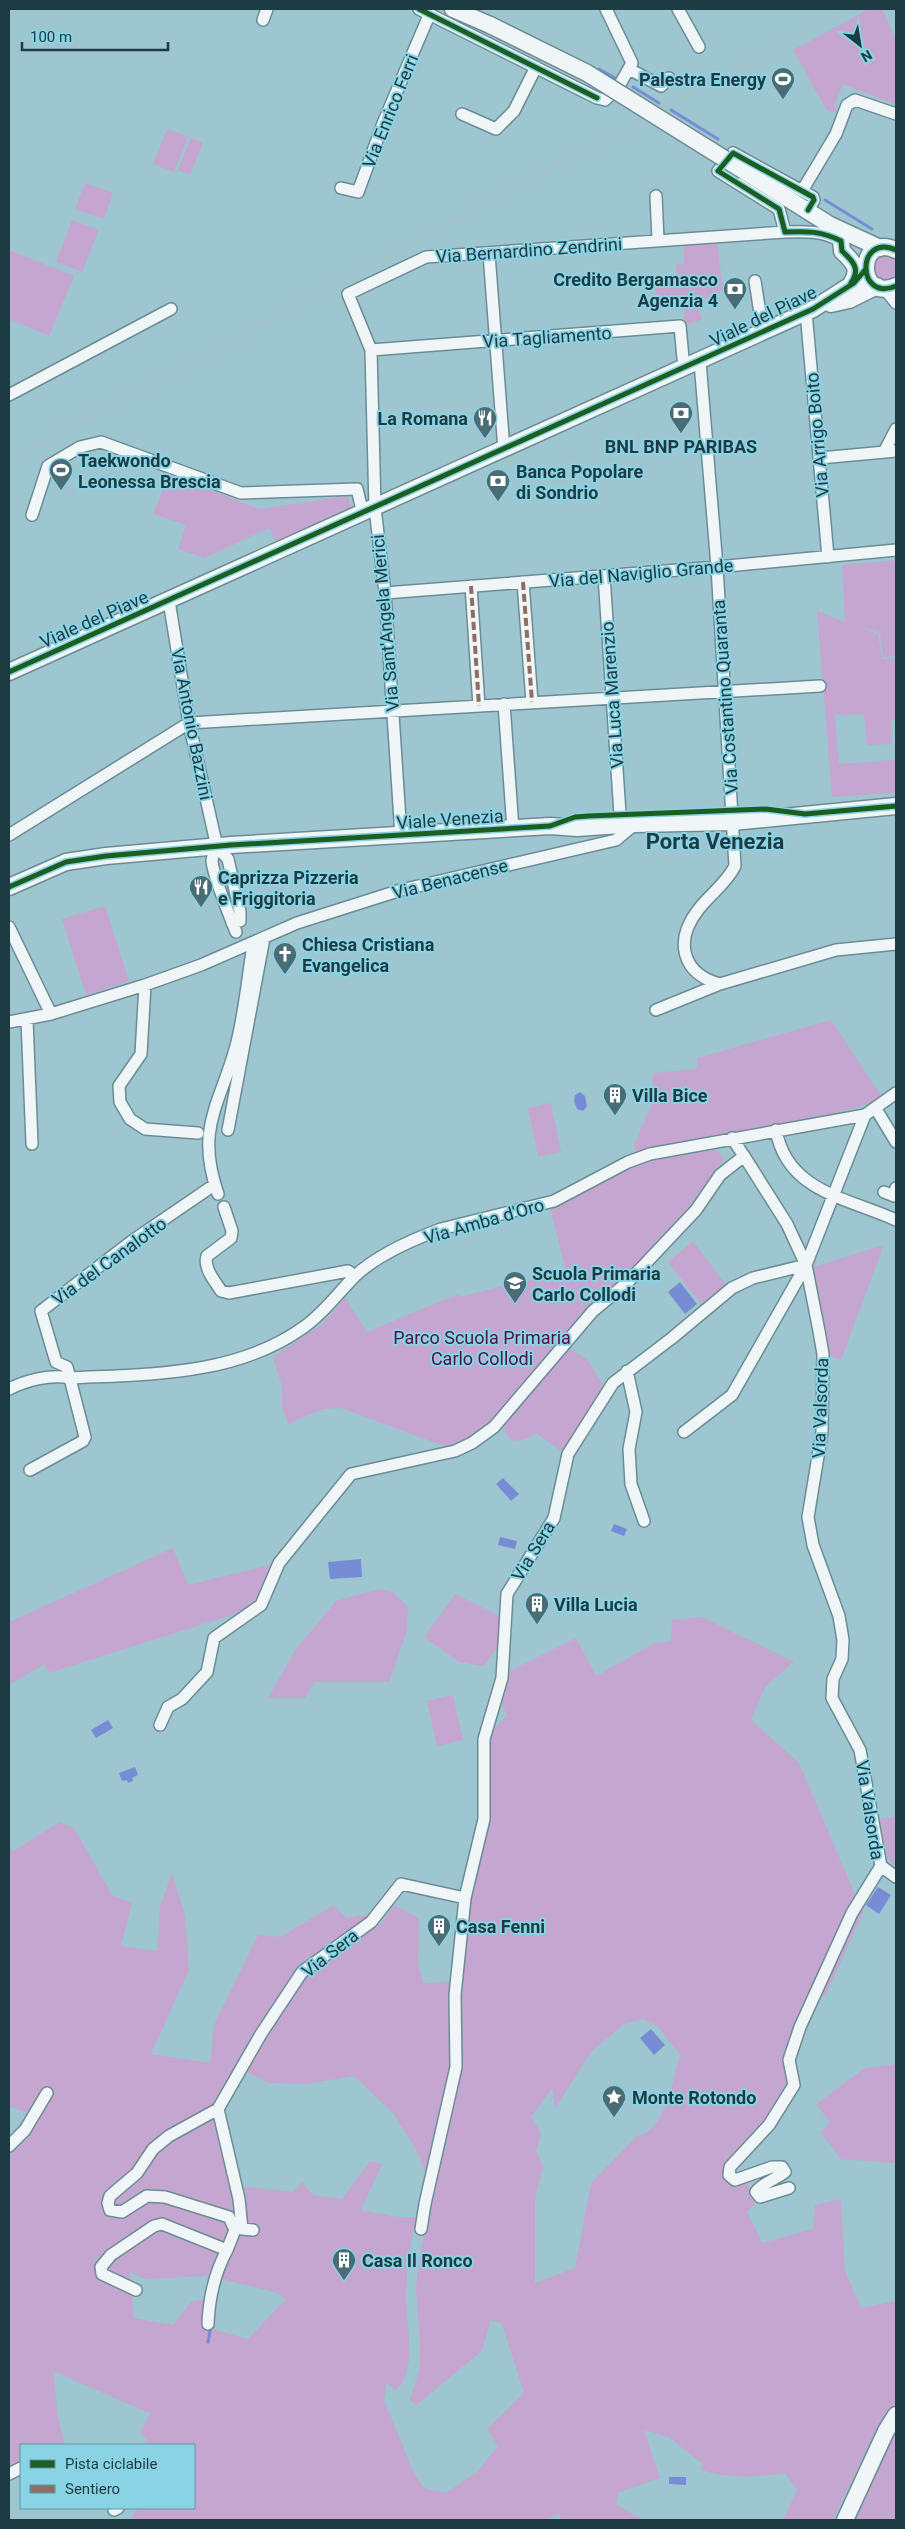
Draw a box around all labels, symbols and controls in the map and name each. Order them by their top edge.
scale bar [22,20,169,52]
north arrow [835,20,885,70]
text: 100 m [30,28,72,46]
text: N [858,47,875,66]
street label: Via Enrico Ferri [358,51,422,171]
sports icon: Palestra Energy [770,66,796,100]
place label: Palestra Energy [639,69,767,90]
street label: Via Bernardino Zendrini [435,233,623,267]
place label: Credito Bergamasco Agenzia 4 [553,269,718,311]
bank icon: Credito Bergamasco Agenzia 4 [722,276,748,310]
street label: Viale del Piave [706,281,820,351]
street label: Via Tagliamento [482,322,612,352]
street label: Via Arrigo Boito [801,372,833,498]
bank icon: BNL BNP PARIBAS [668,400,694,434]
restaurant icon: La Romana [472,405,498,439]
place label: La Romana [378,408,468,429]
place label: BNL BNP PARIBAS [605,436,757,457]
place label: Taekwondo Leonessa Brescia [78,450,221,492]
sports icon: Taekwondo Leonessa Brescia [48,457,74,491]
place label: Banca Popolare di Sondrio [516,461,643,503]
bank icon: Banca Popolare di Sondrio [485,468,511,502]
street label: Via Sant'Angela Merici [367,533,403,713]
street label: Via del Naviglio Grande [548,554,734,592]
street label: Viale del Piave [37,586,151,652]
street label: Via Costantino Quaranta [708,599,742,795]
street label: Via Luca Marenzio [596,621,628,769]
street label: Via Antonio Bazzini [167,646,217,802]
street label: Viale Venezia [396,805,504,833]
district label: Porta Venezia [646,829,784,854]
street label: Via Benacense [390,854,510,904]
place label: Caprizza Pizzeria e Friggitoria [218,867,359,909]
restaurant icon: Caprizza Pizzeria e Friggitoria [188,874,214,908]
place label: Chiesa Cristiana Evangelica [302,934,435,976]
church icon: Chiesa Cristiana Evangelica [272,941,298,975]
building icon: Villa Bice [602,1082,628,1116]
place label: Villa Bice [632,1085,708,1106]
street label: Via Amba d'Oro [422,1194,546,1248]
street label: Via del Canalotto [48,1212,170,1310]
place label: Scuola Primaria Carlo Collodi [532,1263,661,1305]
school or university icon: Scuola Primaria Carlo Collodi [502,1270,528,1304]
park label: Parco Scuola Primaria Carlo Collodi [393,1327,571,1369]
street label: Via Valsorda [808,1357,832,1459]
street label: Via Sera [507,1517,559,1585]
building icon: Villa Lucia [524,1591,550,1625]
place label: Villa Lucia [554,1594,638,1615]
street label: Via Valsorda [852,1759,888,1861]
building icon: Casa Fenni [426,1913,452,1947]
place label: Casa Fenni [456,1916,545,1937]
street label: Via Sera [298,1924,362,1982]
place icon: Monte Rotondo [601,2084,627,2118]
place label: Monte Rotondo [632,2087,756,2108]
building icon: Casa Il Ronco [331,2247,357,2281]
place label: Casa Il Ronco [362,2250,473,2271]
legend [20,2444,195,2509]
text: Pista ciclabile [65,2455,158,2473]
text: Sentiero [65,2480,120,2498]

